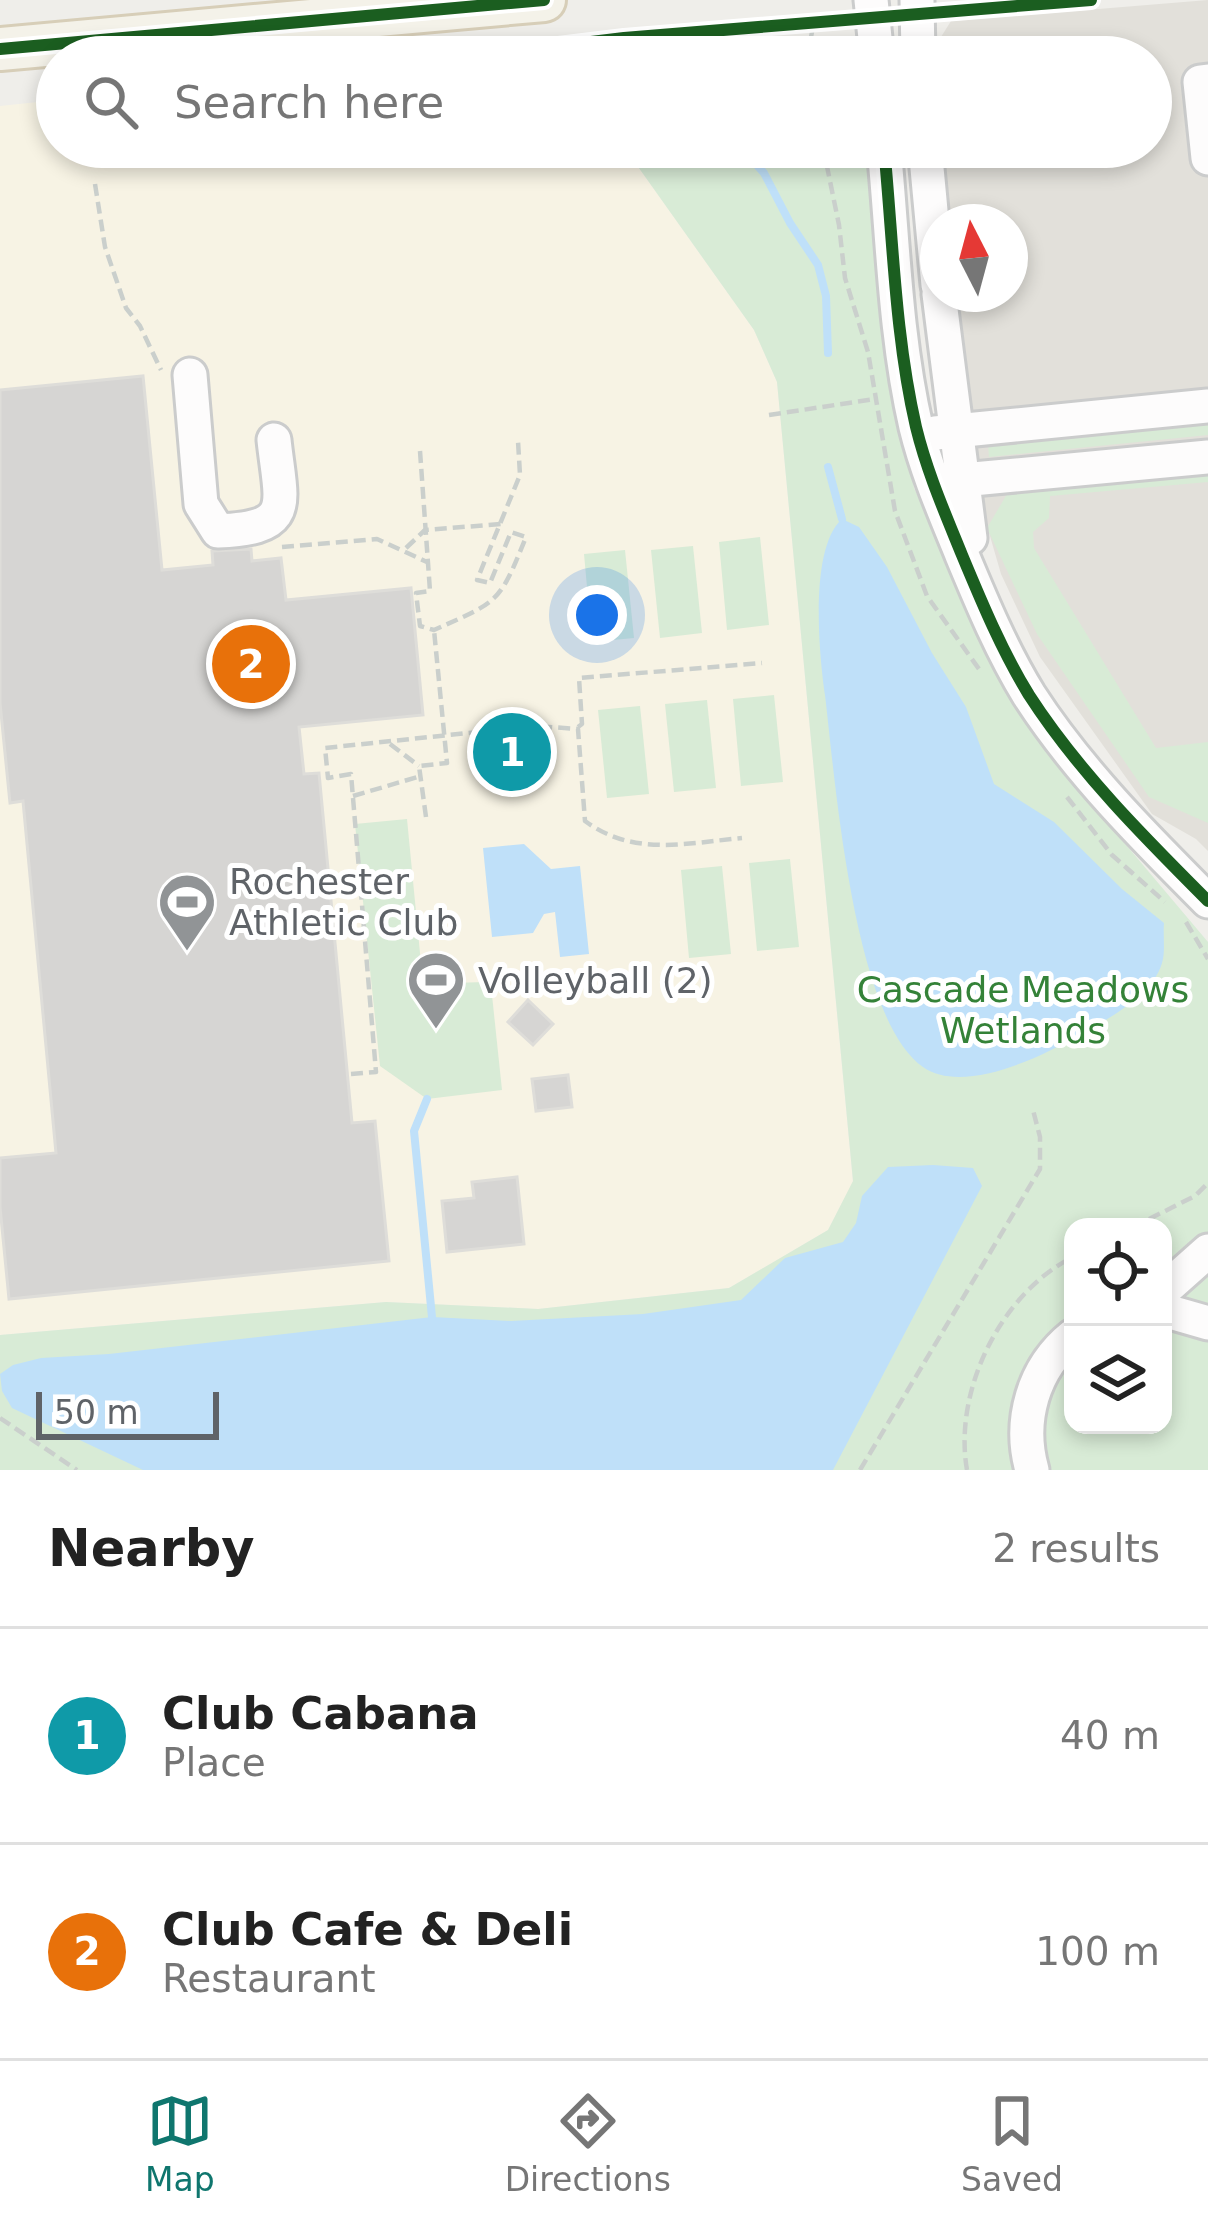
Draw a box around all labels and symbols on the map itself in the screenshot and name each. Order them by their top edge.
north arrow [920,204,1028,312]
your location [567,585,627,645]
pin: 2 [212,619,290,709]
pin: 1 [473,707,551,797]
place label: Rochester Athletic Club [229,861,458,943]
sports icon: Rochester Athletic Club [156,871,218,953]
sports icon: Volleyball (2) [405,949,467,1031]
place label: Volleyball (2) [478,960,713,1001]
park label: Cascade Meadows Wetlands [857,969,1189,1051]
scale bar [36,1386,219,1439]

